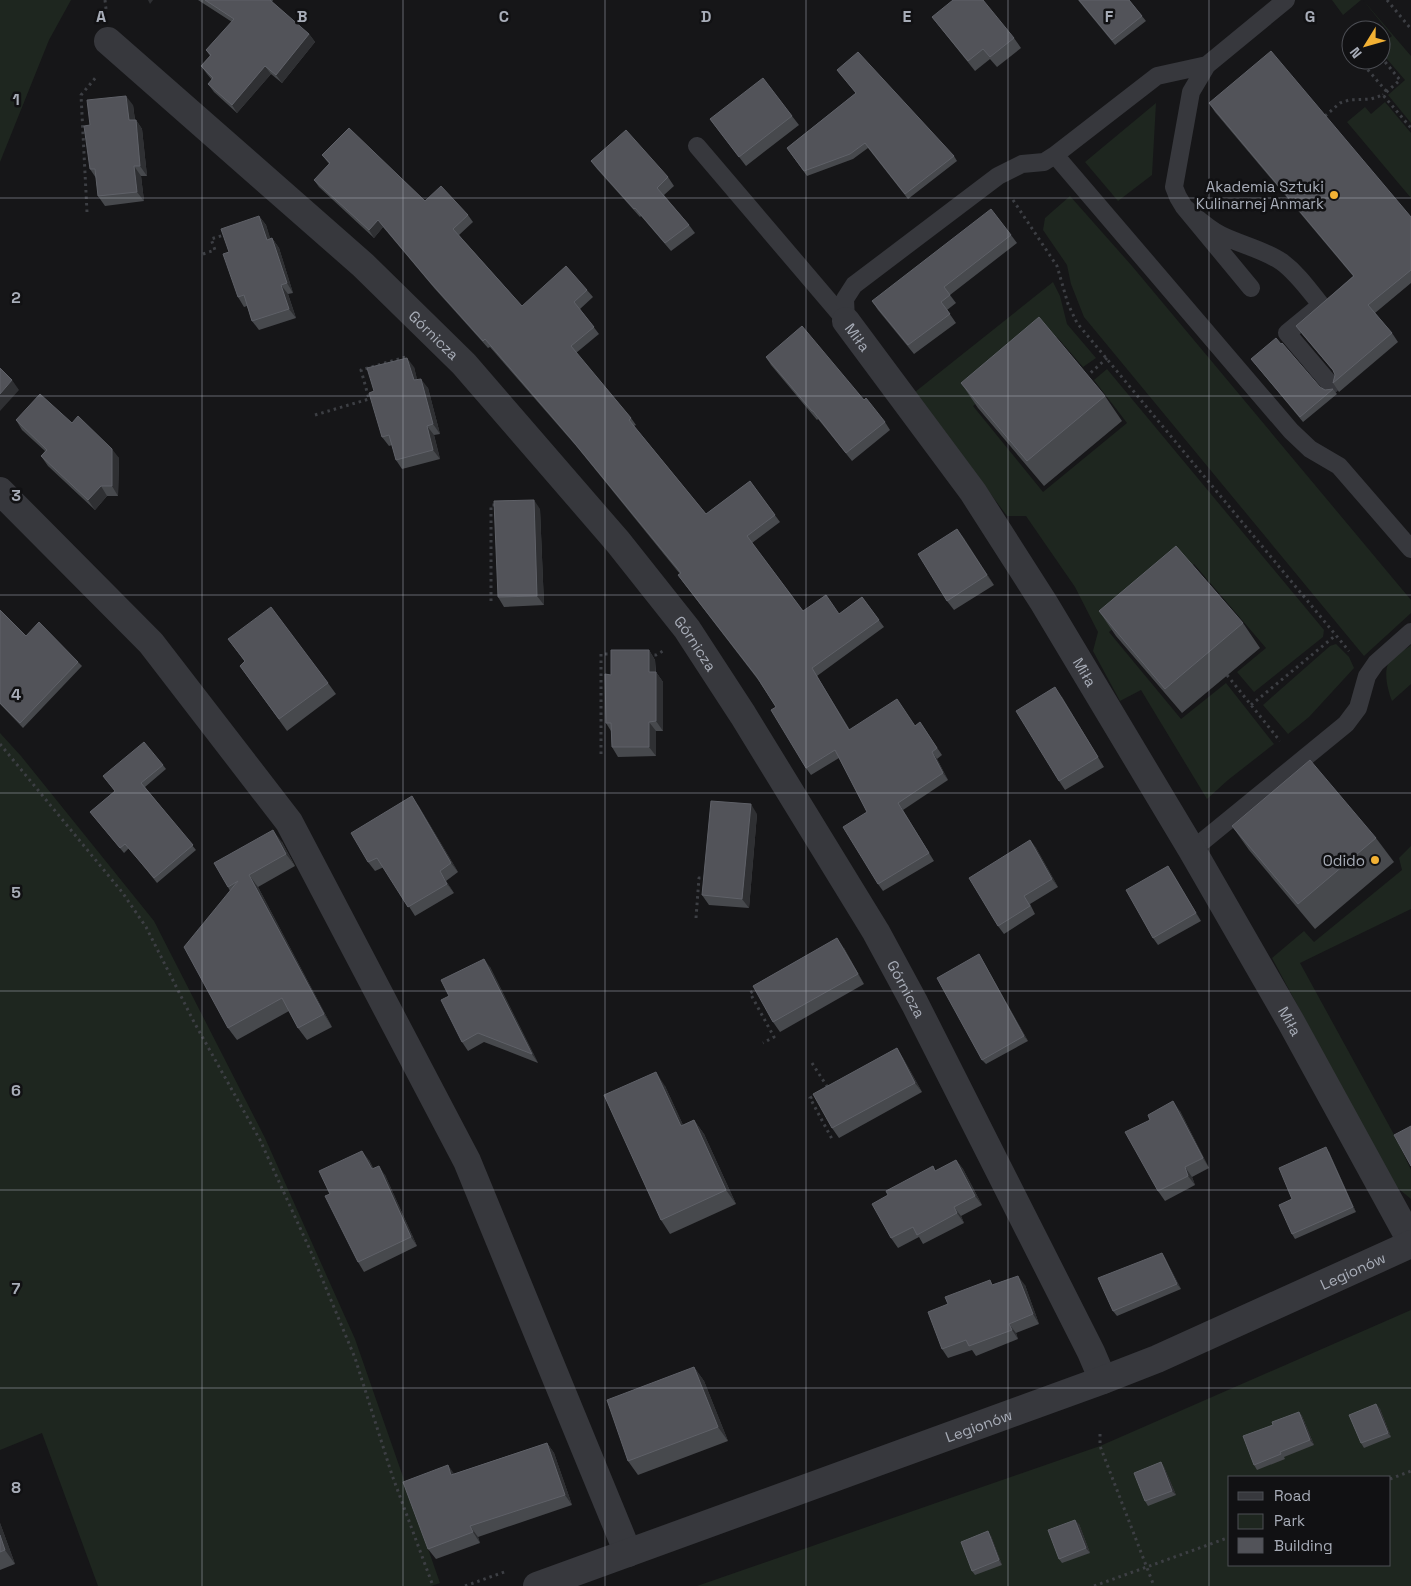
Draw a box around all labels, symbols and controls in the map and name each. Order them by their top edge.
text: A [96,6,106,27]
text: B [297,6,307,27]
text: C [499,6,509,27]
text: D [701,6,711,27]
text: E [903,6,912,27]
text: F [1105,6,1114,27]
text: G [1305,6,1315,27]
north arrow [1341,20,1391,70]
text: N [1346,44,1366,62]
text: 1 [12,89,20,110]
place label: Akademia Sztuki Kulinarnej Anmark [1196,177,1324,213]
marker: Akademia Sztuki Kulinarnej Anmark [1328,189,1340,201]
text: 2 [11,287,21,308]
street label: Górnicza [405,306,463,364]
street label: Miła [841,319,875,355]
text: 3 [11,485,21,506]
street label: Górnicza [670,612,721,675]
street label: Miła [1069,654,1102,690]
text: 4 [11,684,21,705]
place label: Odido [1323,851,1365,870]
marker: Odido [1369,854,1381,866]
text: 5 [11,882,21,903]
street label: Górnicza [883,957,930,1021]
street label: Miła [1274,1003,1306,1039]
text: 6 [11,1080,21,1101]
street label: Legionów [1317,1247,1388,1294]
text: 7 [12,1278,21,1299]
street label: Legionów [943,1404,1015,1446]
legend [1228,1476,1391,1566]
text: 8 [11,1477,21,1498]
text: Road [1274,1486,1311,1505]
text: Park [1274,1511,1305,1530]
text: Building [1274,1536,1333,1555]

